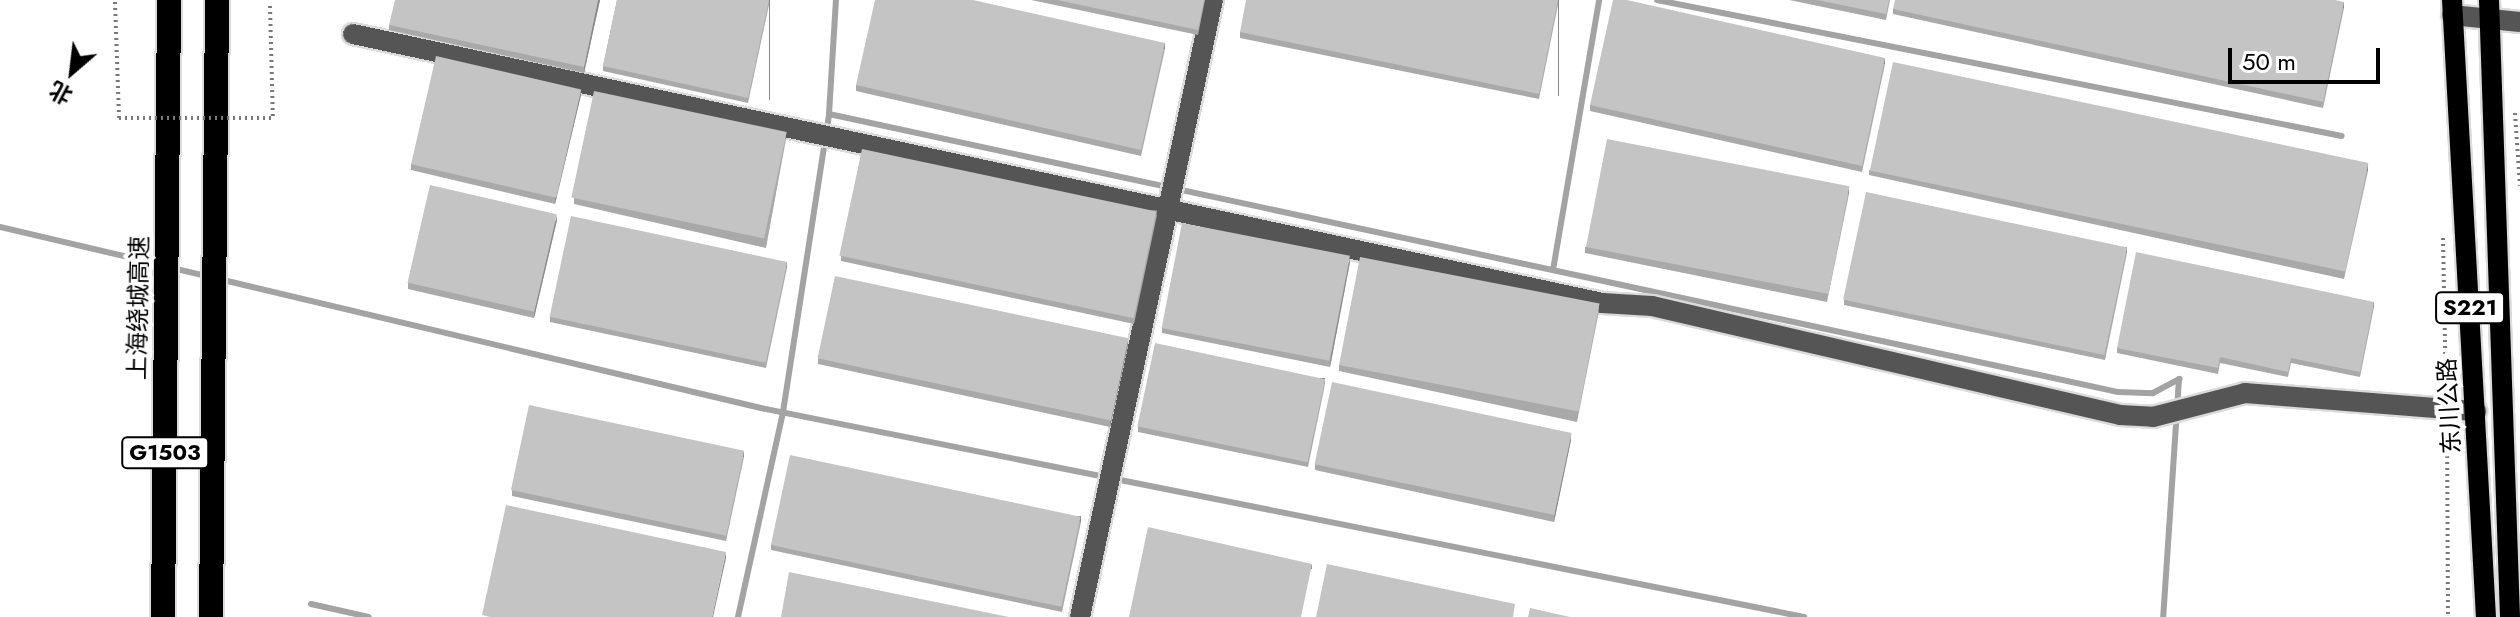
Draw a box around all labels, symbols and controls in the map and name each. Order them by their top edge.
north arrow [32,32,112,112]
scale bar [2232,32,2384,82]
text: 50 m [2242,44,2296,79]
text: 北 [44,74,78,112]
street label: 上海绕城高速 [122,236,154,380]
road number: S221 [2434,290,2506,326]
street label: 东川公路 [2432,357,2466,455]
road number: G1503 [121,435,209,471]

